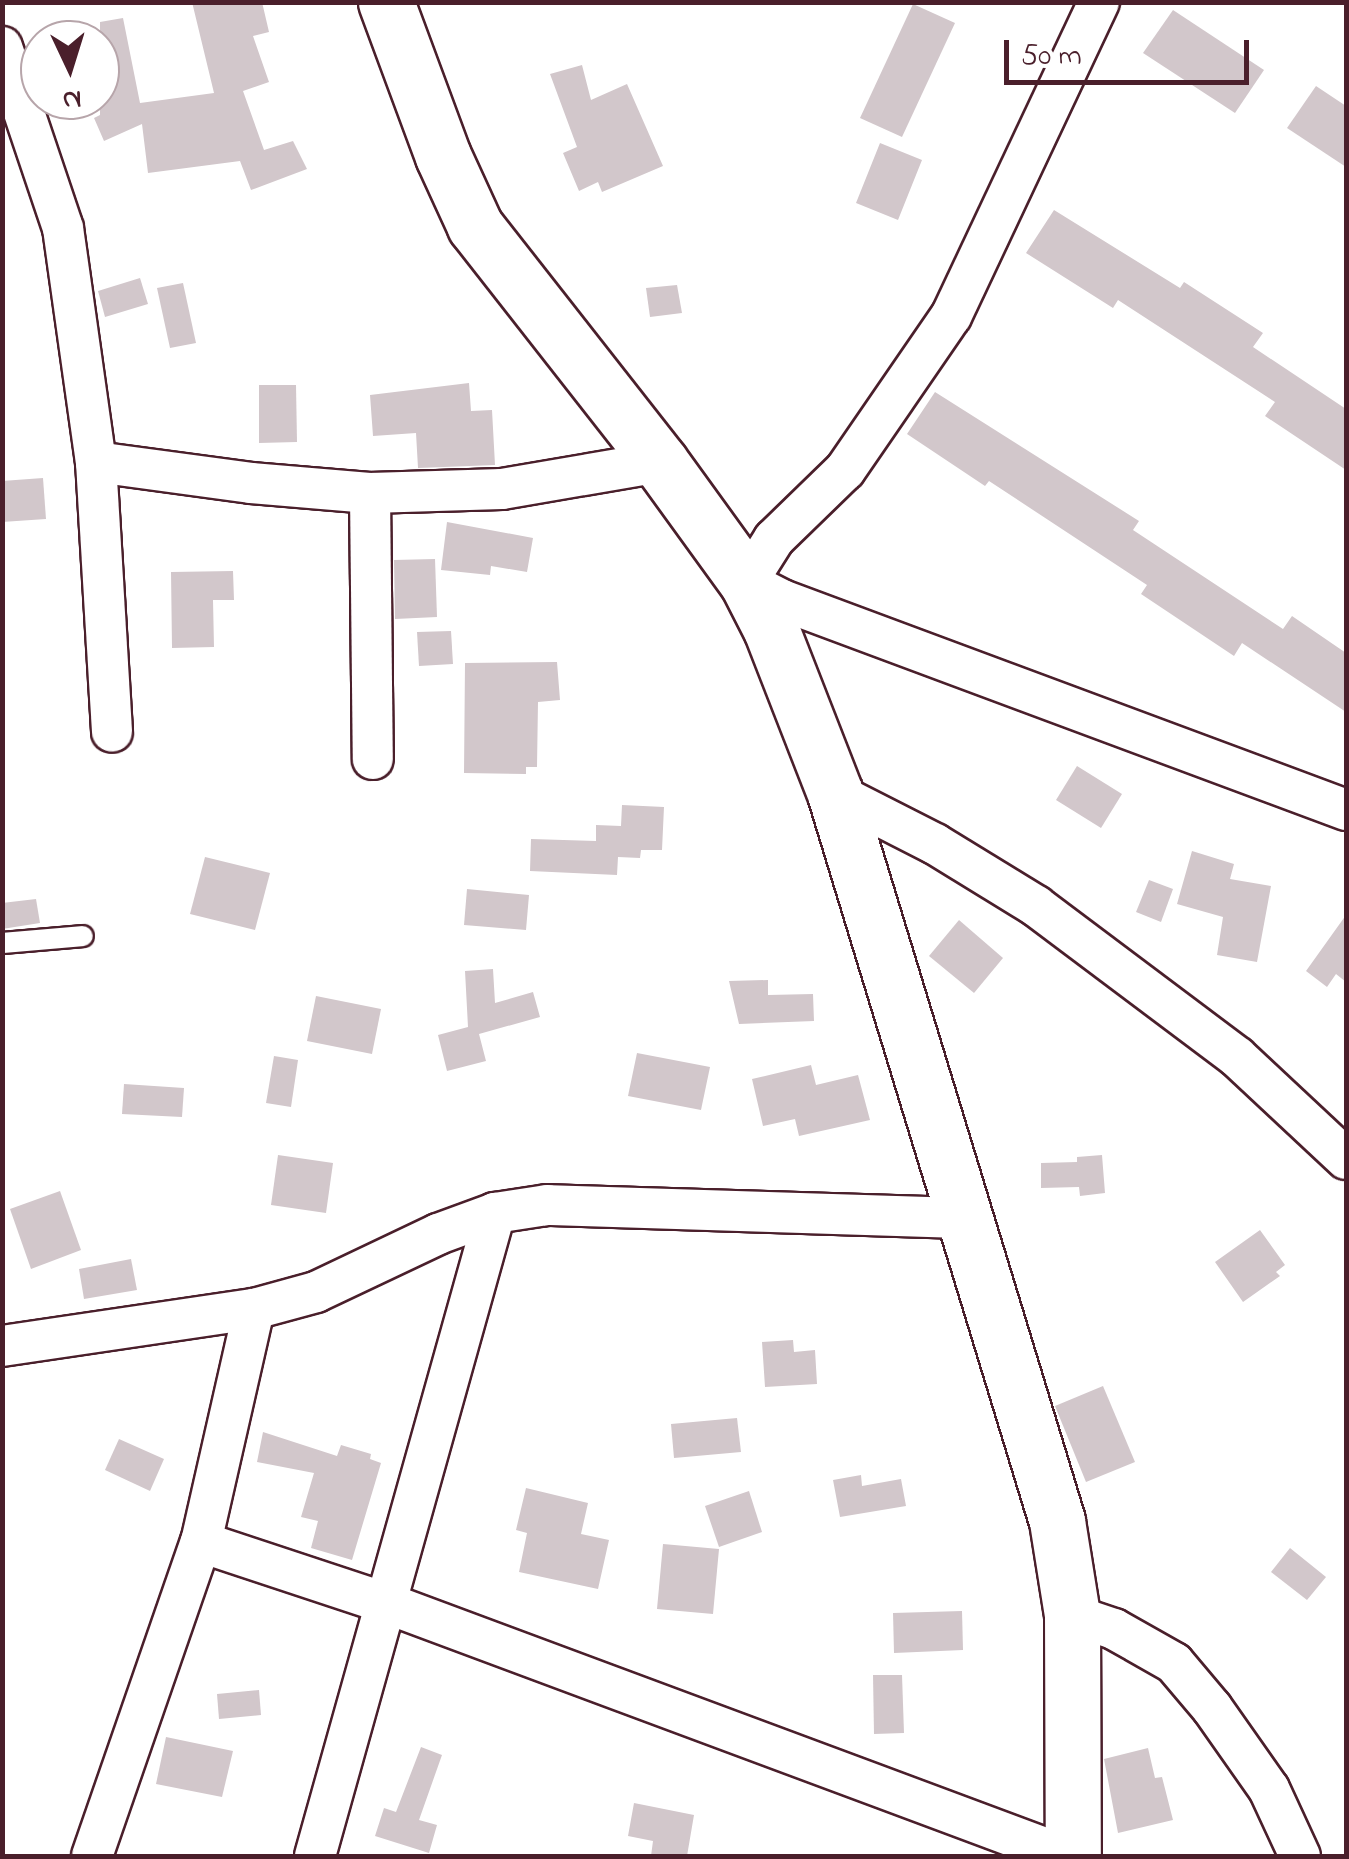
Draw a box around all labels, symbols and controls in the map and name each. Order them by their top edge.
north arrow [20,20,120,120]
scale bar [1009,20,1254,82]
text: 50 m [1021,35,1082,79]
text: N [61,77,83,120]

